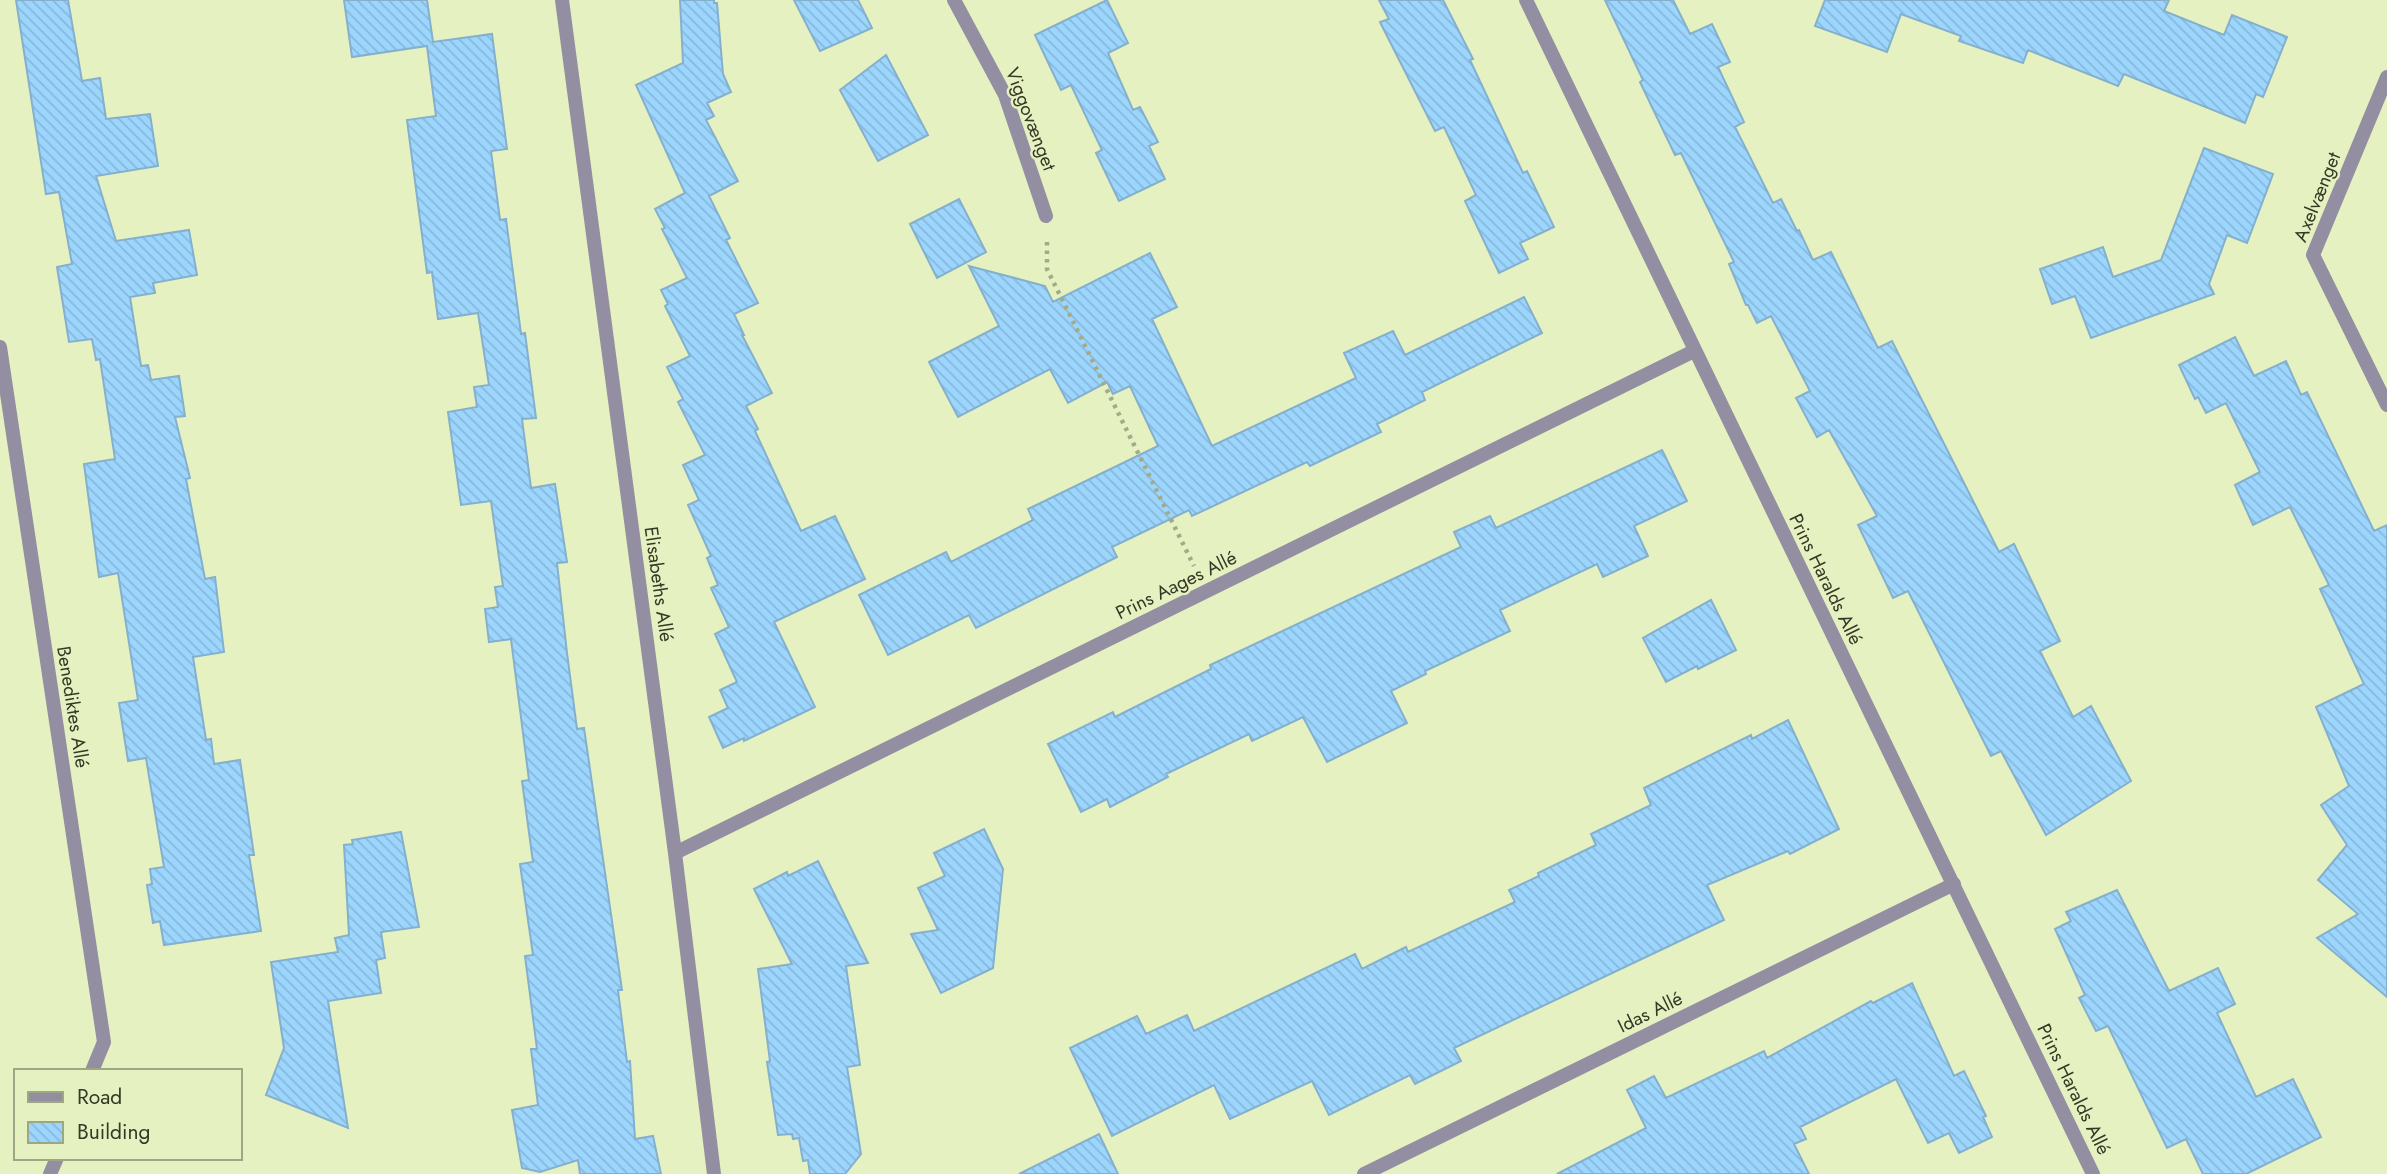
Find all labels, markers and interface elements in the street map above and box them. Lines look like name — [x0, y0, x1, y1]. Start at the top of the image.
street label: Viggovænget — [999, 64, 1063, 175]
street label: Axelvænget — [2287, 148, 2347, 246]
street label: Prins Haralds Allé — [1783, 509, 1870, 649]
street label: Elisabeths Allé — [638, 525, 680, 644]
street label: Prins Aages Allé — [1111, 544, 1241, 626]
street label: Benediktes Allé — [50, 644, 96, 770]
street label: Idas Allé — [1613, 985, 1687, 1039]
street label: Prins Haralds Allé — [2031, 1019, 2118, 1159]
legend — [14, 1069, 242, 1160]
text: Road — [77, 1082, 122, 1112]
text: Building — [77, 1117, 150, 1147]

